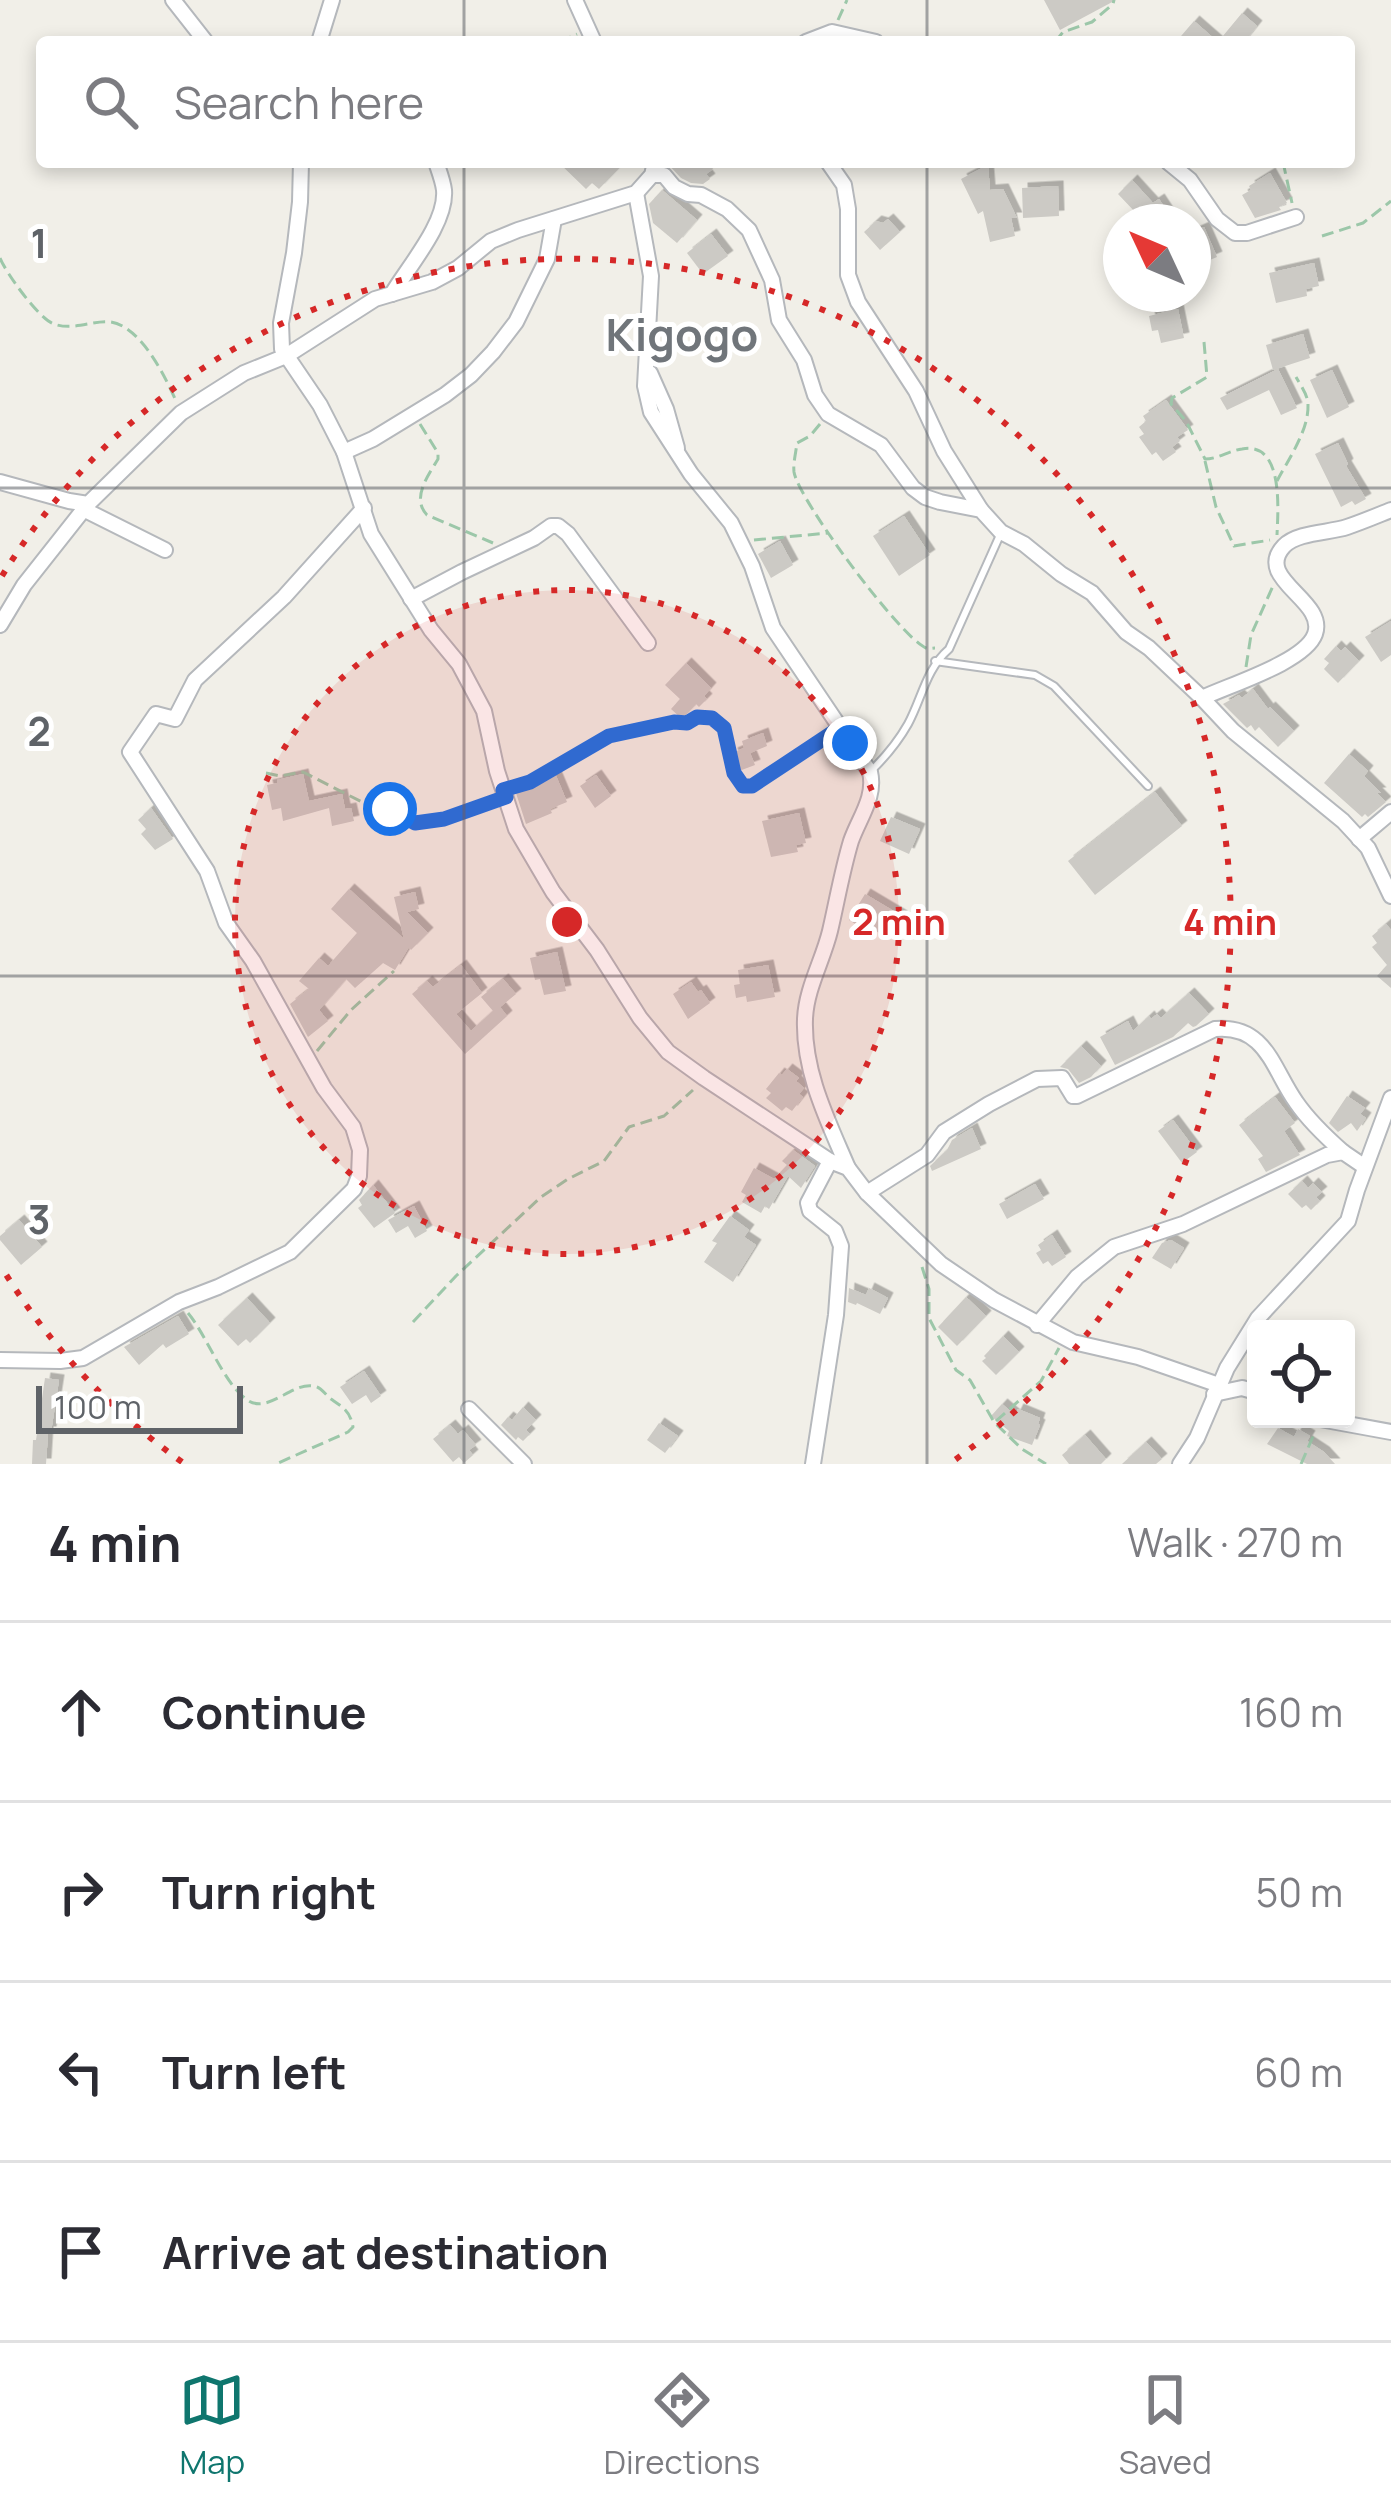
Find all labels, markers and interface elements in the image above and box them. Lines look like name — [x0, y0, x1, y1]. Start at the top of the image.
search box — [36, 36, 1355, 168]
icon: search — [78, 69, 144, 135]
text: Search here — [174, 71, 424, 133]
north arrow — [1103, 204, 1211, 312]
text: 1 — [30, 216, 48, 270]
district label: Kigogo — [606, 303, 758, 365]
text: 2 — [27, 704, 51, 758]
route end — [823, 716, 877, 770]
route start — [363, 782, 417, 836]
text: 2 min — [852, 897, 946, 946]
text: 4 min — [1183, 897, 1277, 946]
centre of rings — [546, 901, 588, 943]
text: 3 — [28, 1192, 50, 1246]
map controls — [1247, 1320, 1355, 1428]
button: locate — [1247, 1320, 1355, 1428]
scale bar — [36, 1380, 243, 1433]
text: 100 m — [54, 1384, 142, 1429]
text: 4 min — [48, 1508, 181, 1577]
text: Walk · 270 m — [1127, 1515, 1343, 1569]
icon: ahead — [48, 1679, 114, 1745]
text: Continue — [162, 1681, 367, 1743]
text: 160 m — [1239, 1685, 1343, 1739]
icon: right — [48, 1859, 114, 1925]
text: Turn right — [162, 1861, 376, 1923]
text: 50 m — [1256, 1865, 1343, 1919]
icon: left — [48, 2039, 114, 2105]
text: Turn left — [162, 2041, 347, 2103]
text: 60 m — [1254, 2045, 1343, 2099]
icon: arrive — [48, 2219, 114, 2285]
text: Arrive at destination — [162, 2221, 609, 2283]
tab: Map — [179, 2367, 245, 2484]
tab: Directions — [604, 2367, 760, 2484]
tab: Saved — [1119, 2367, 1212, 2484]

